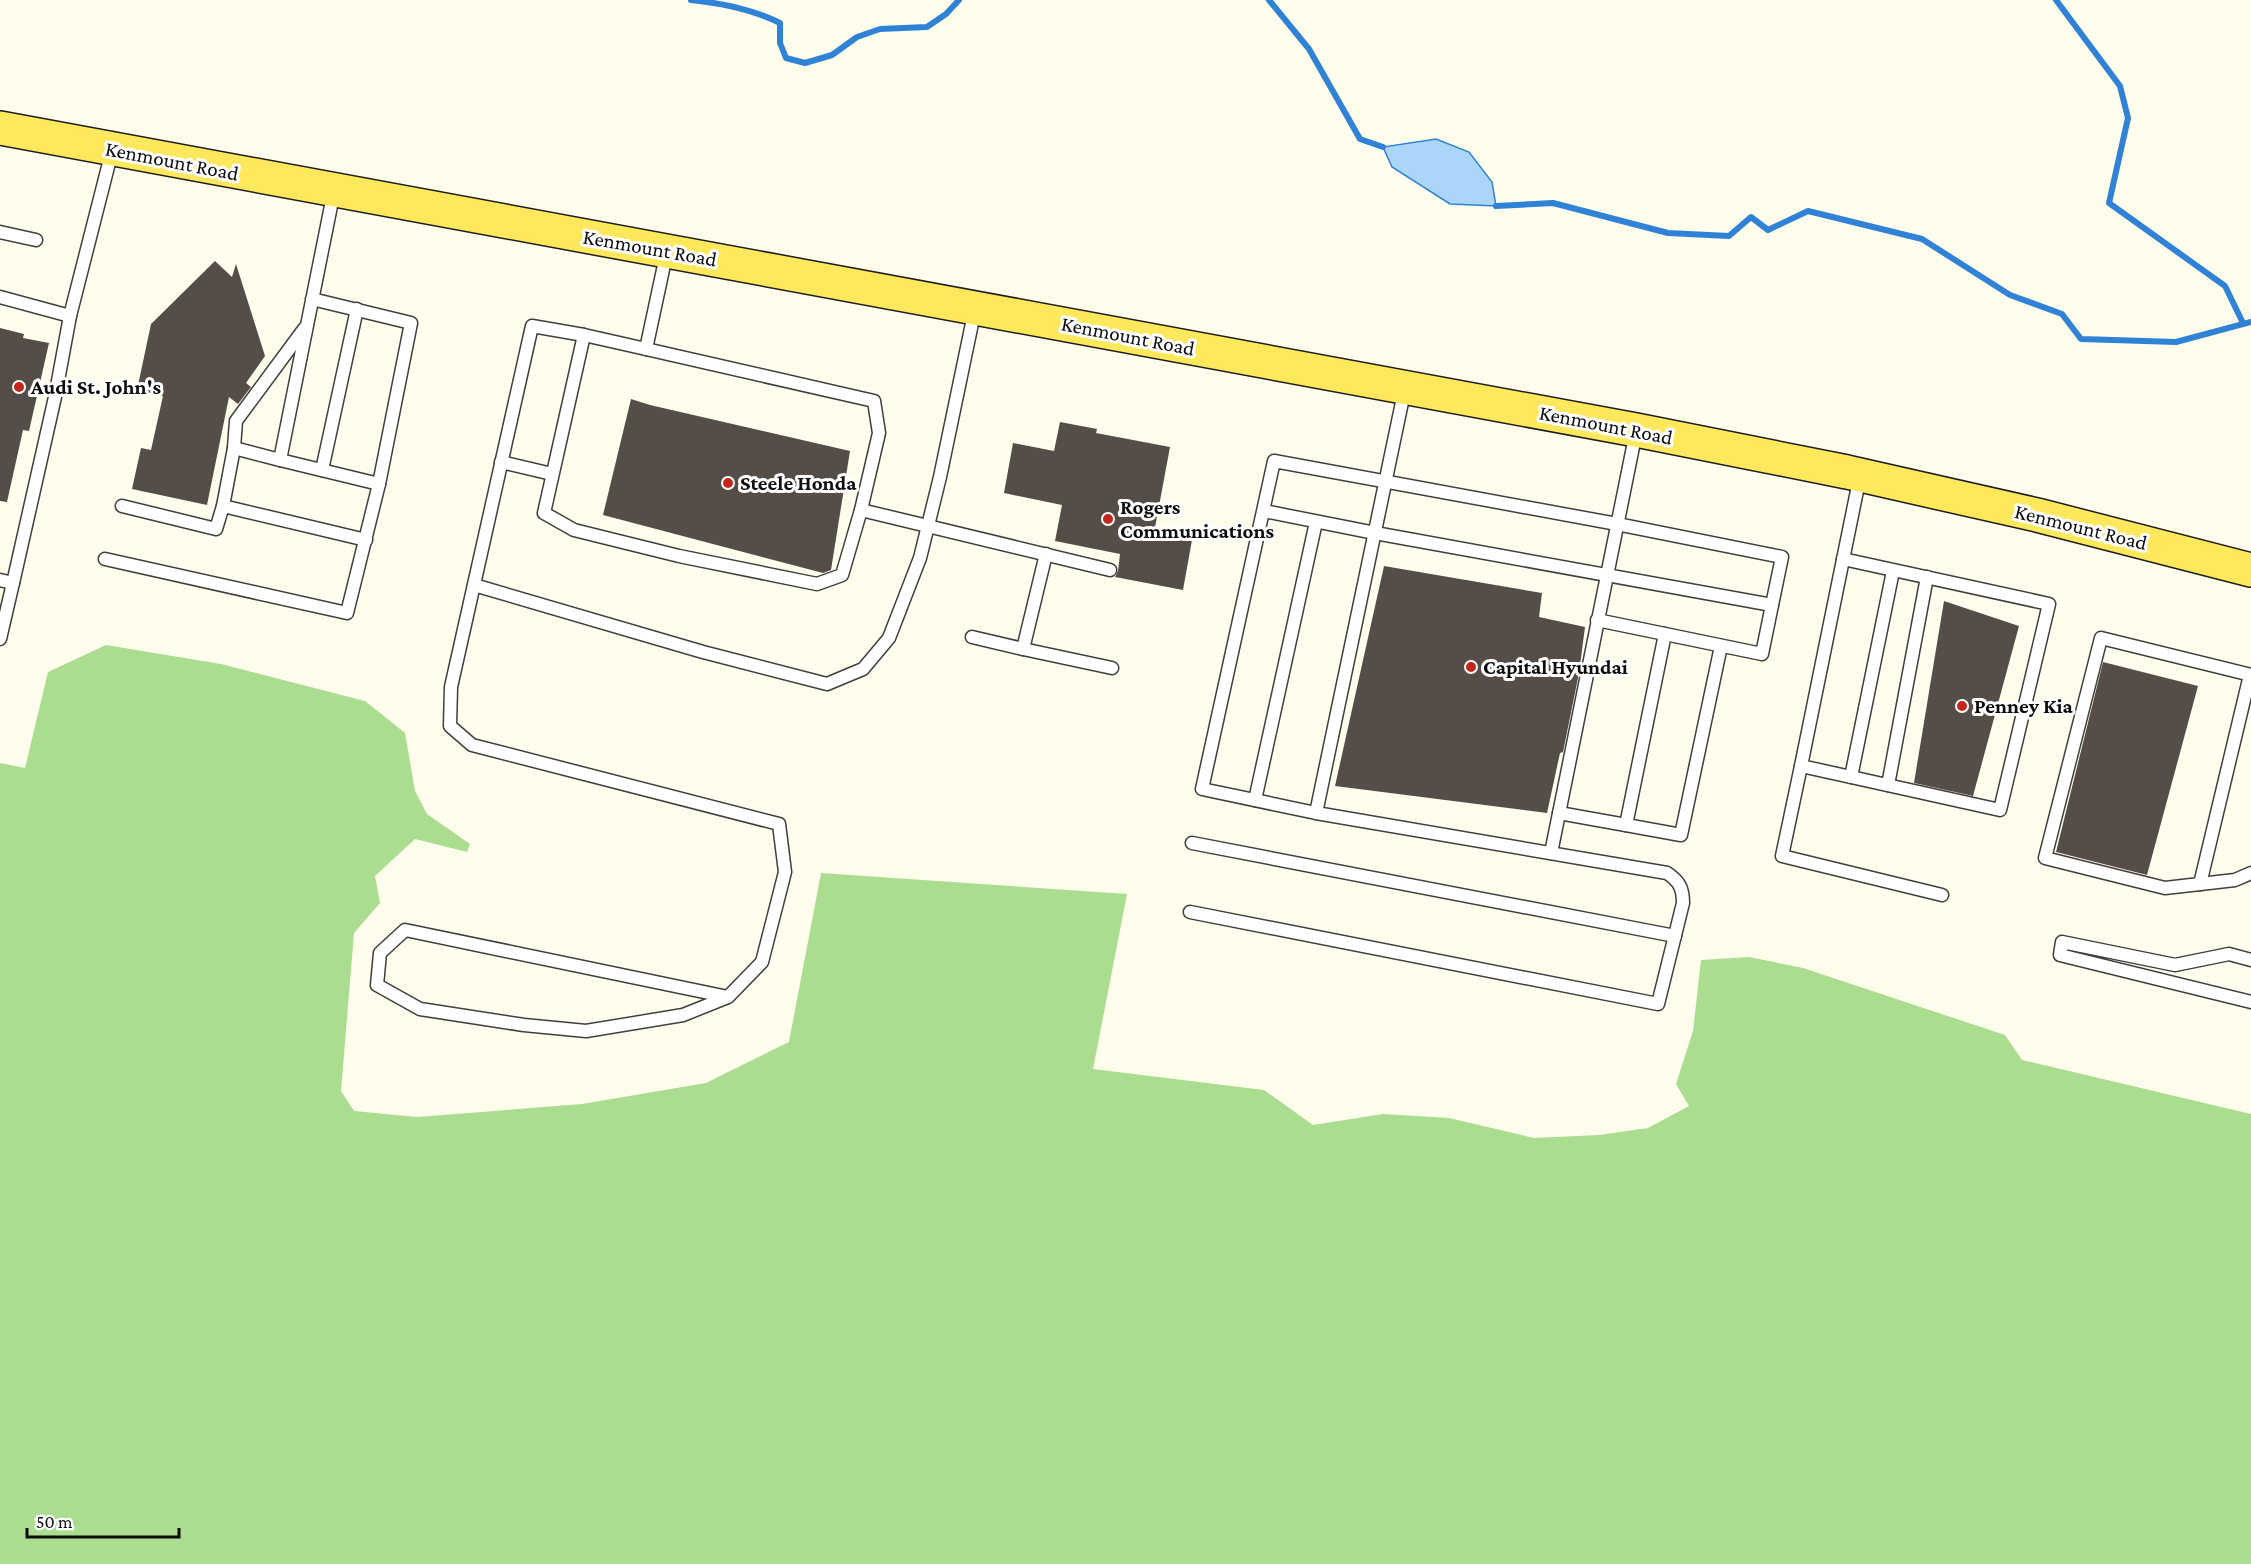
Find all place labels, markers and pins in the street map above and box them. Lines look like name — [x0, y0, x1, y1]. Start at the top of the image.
place label: Audi St. John's — [30, 375, 161, 399]
marker: Audi St. John's — [12, 380, 26, 394]
place label: Steele Honda — [740, 471, 857, 495]
marker: Steele Honda — [721, 476, 735, 490]
place label: Rogers Communications — [1120, 495, 1275, 543]
marker: Rogers Communications — [1101, 512, 1115, 526]
place label: Capital Hyundai — [1483, 655, 1628, 679]
marker: Capital Hyundai — [1464, 660, 1478, 674]
place label: Penney Kia — [1974, 694, 2073, 718]
marker: Penney Kia — [1955, 699, 1969, 713]

